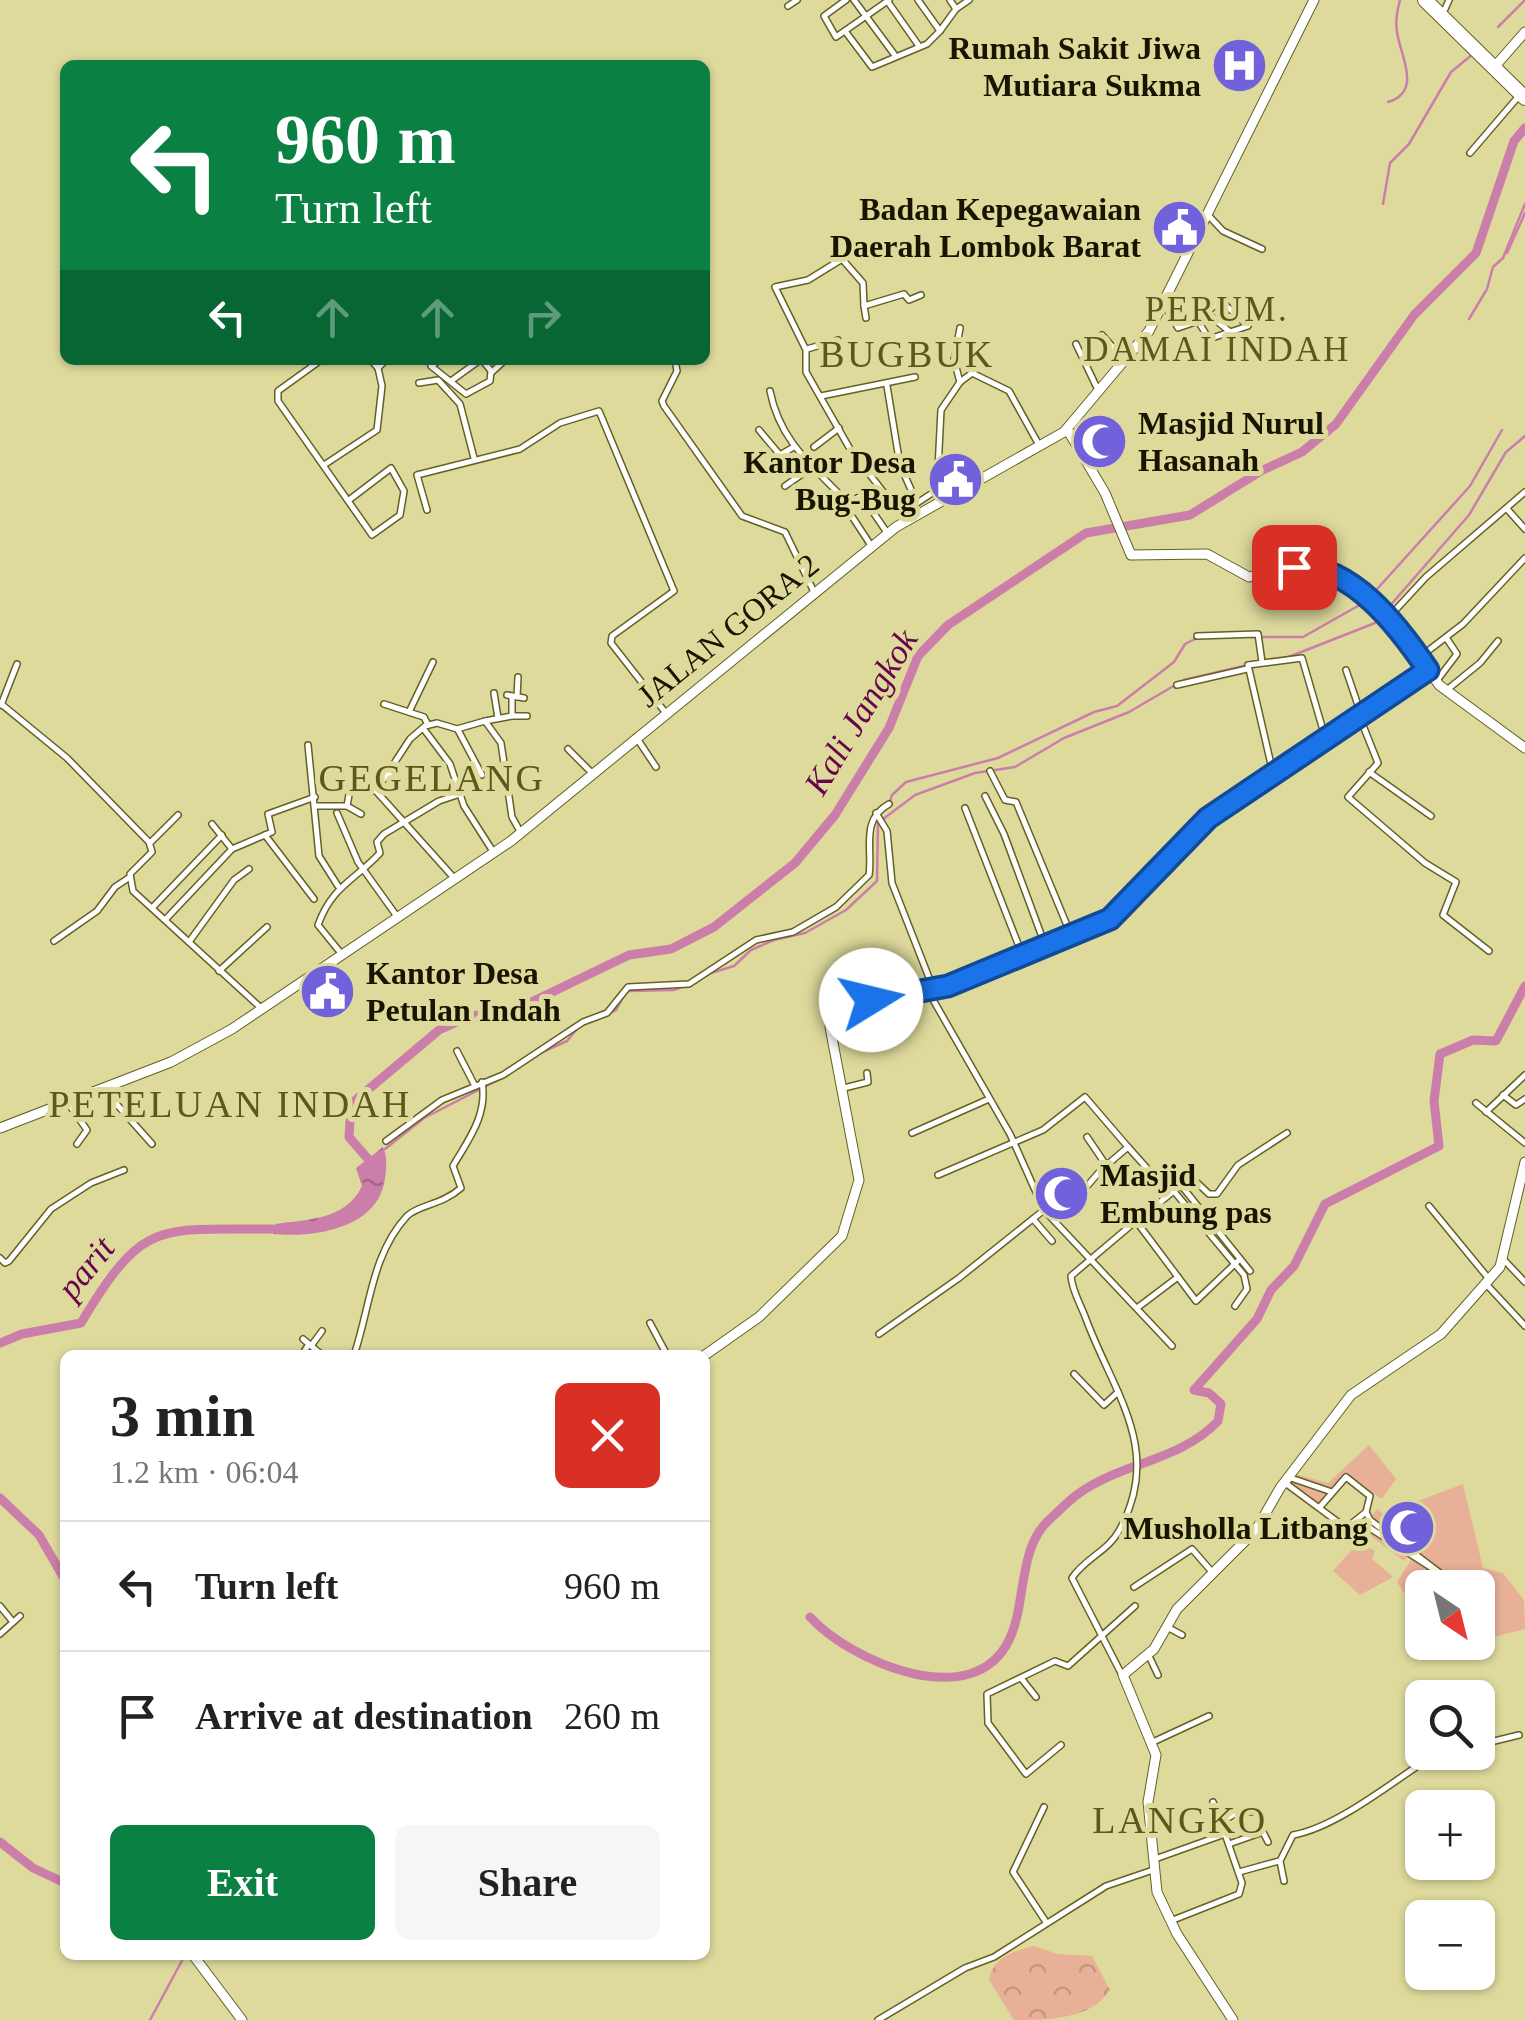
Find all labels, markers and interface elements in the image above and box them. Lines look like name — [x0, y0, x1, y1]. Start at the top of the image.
place label: Rumah Sakit Jiwa Mutiara Sukma — [949, 30, 1201, 103]
hospital icon: Rumah Sakit Jiwa Mutiara Sukma — [1210, 36, 1270, 96]
icon: left — [110, 100, 240, 230]
text: 960 m — [275, 101, 456, 178]
text: Turn left — [275, 183, 432, 233]
place label: Badan Kepegawaian Daerah Lombok Barat — [830, 191, 1141, 264]
public building icon: Badan Kepegawaian Daerah Lombok Barat — [1150, 197, 1210, 257]
icon: left — [200, 290, 255, 345]
icon: ahead — [305, 290, 360, 345]
icon: ahead — [410, 290, 465, 345]
icon: right — [515, 290, 570, 345]
district label: PERUM. DAMAI INDAH — [1083, 290, 1351, 369]
district label: BUGBUK — [819, 333, 995, 375]
place label: Masjid Nurul Hasanah — [1138, 405, 1324, 478]
mosque icon: Masjid Nurul Hasanah — [1069, 411, 1129, 471]
place label: Kantor Desa Bug-Bug — [743, 444, 916, 517]
public building icon: Kantor Desa Bug-Bug — [925, 450, 985, 510]
pin — [1252, 525, 1337, 610]
icon: arrive — [1267, 540, 1322, 595]
street label: JALAN GORA 2 — [630, 546, 826, 714]
water label: Kali Jangkok — [796, 621, 926, 802]
district label: GEGELANG — [319, 757, 545, 799]
position arrow — [819, 948, 923, 1052]
place label: Kantor Desa Petulan Indah — [366, 955, 561, 1028]
public building icon: Kantor Desa Petulan Indah — [297, 961, 357, 1021]
district label: PETELUAN INDAH — [48, 1083, 412, 1125]
place label: Masjid Embung pas — [1100, 1157, 1272, 1230]
mosque icon: Masjid Embung pas — [1031, 1163, 1091, 1223]
water label: parit — [48, 1228, 123, 1309]
text: 3 min — [110, 1383, 255, 1449]
button: close — [555, 1383, 660, 1488]
text: 1.2 km · 06:04 — [110, 1454, 298, 1490]
mosque icon: Musholla Litbang — [1377, 1498, 1437, 1558]
place label: Musholla Litbang — [1123, 1510, 1368, 1546]
icon: left — [110, 1559, 165, 1614]
text: Turn left — [195, 1565, 338, 1607]
text: 960 m — [564, 1565, 660, 1607]
north arrow — [1405, 1570, 1495, 1660]
map controls — [1405, 1570, 1495, 1990]
button: search — [1405, 1680, 1495, 1770]
icon: arrive — [110, 1689, 165, 1744]
text: Arrive at destination — [195, 1695, 533, 1737]
text: 260 m — [564, 1695, 660, 1737]
button: + — [1405, 1790, 1495, 1880]
district label: LANGKO — [1092, 1799, 1268, 1841]
button: Exit — [110, 1825, 375, 1940]
button: Share — [395, 1825, 660, 1940]
button: − — [1405, 1900, 1495, 1990]

